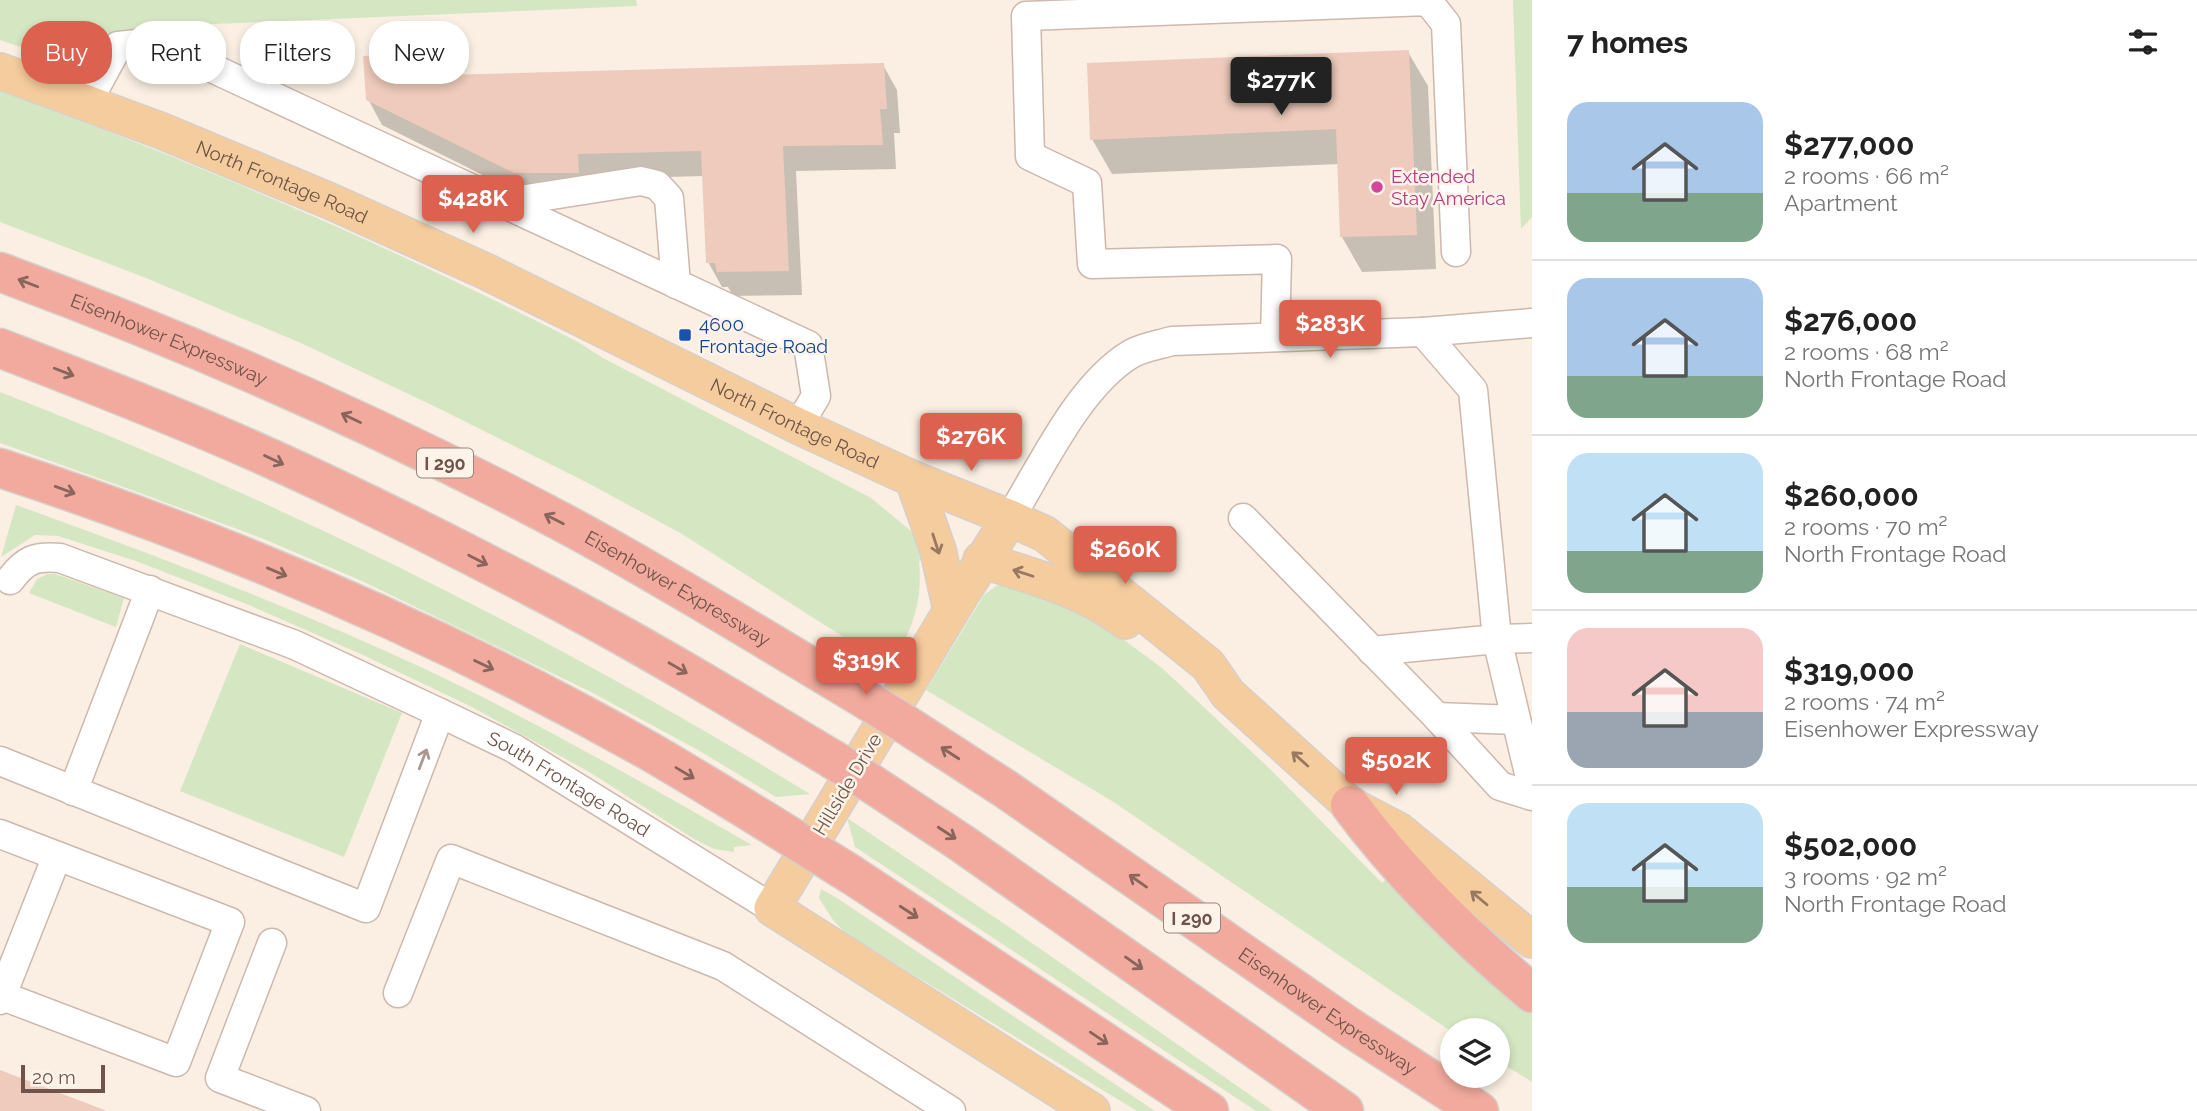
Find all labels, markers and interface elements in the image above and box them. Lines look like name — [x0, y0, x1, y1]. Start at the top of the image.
chip: Buy — [21, 21, 112, 84]
chip: Rent — [126, 21, 226, 84]
chip: Filters — [240, 21, 355, 84]
chip: New — [369, 21, 469, 84]
icon: filters — [2124, 23, 2162, 61]
text: 7 homes — [1567, 25, 1688, 60]
pin: $277K — [1232, 58, 1330, 117]
text: $277K — [1247, 66, 1315, 93]
text: $277,000 — [1784, 127, 1914, 162]
icon: home — [1623, 130, 1707, 214]
street label: North Frontage Road — [193, 136, 371, 228]
text: 2 rooms · 66 m² — [1784, 162, 1949, 189]
place label: Extended Stay America — [1391, 165, 1506, 209]
pin: $428K — [424, 176, 522, 235]
marker: Extended Stay America — [1369, 179, 1385, 195]
text: $428K — [438, 184, 508, 211]
text: Apartment — [1784, 189, 1898, 216]
one-way arrow — [18, 275, 39, 288]
street label: Eisenhower Expressway — [68, 289, 271, 390]
pin: $283K — [1281, 300, 1379, 360]
text: $276,000 — [1784, 303, 1917, 338]
icon: home — [1623, 306, 1707, 390]
text: $283K — [1295, 309, 1365, 336]
place label: 4600 Frontage Road — [699, 313, 828, 357]
marker: 4600 Frontage Road — [677, 327, 693, 343]
text: 2 rooms · 68 m² — [1784, 338, 1949, 365]
text: North Frontage Road — [1784, 365, 2007, 392]
one-way arrow — [52, 367, 74, 380]
street label: North Frontage Road — [707, 373, 882, 473]
one-way arrow — [341, 410, 362, 424]
pin: $276K — [922, 414, 1020, 473]
text: $276K — [936, 422, 1006, 449]
road number: I 290 — [417, 448, 473, 477]
one-way arrow — [262, 454, 284, 467]
text: $260,000 — [1784, 478, 1919, 513]
icon: home — [1623, 481, 1707, 565]
one-way arrow — [53, 485, 75, 498]
one-way arrow — [545, 511, 565, 525]
text: 2 rooms · 70 m² — [1784, 513, 1947, 540]
street label: Eisenhower Expressway — [581, 526, 775, 651]
pin: $260K — [1076, 526, 1174, 586]
one-way arrow — [930, 532, 943, 554]
text: $260K — [1089, 535, 1161, 562]
text: North Frontage Road — [1784, 540, 2007, 567]
one-way arrow — [467, 553, 488, 567]
one-way arrow — [266, 566, 287, 579]
one-way arrow — [1012, 566, 1034, 579]
pin: $319K — [817, 638, 915, 697]
text: $319K — [832, 646, 900, 673]
text: $319,000 — [1784, 653, 1914, 688]
icon: home — [1623, 656, 1707, 740]
one-way arrow — [473, 659, 494, 673]
one-way arrow — [668, 661, 688, 675]
text: 2 rooms · 74 m² — [1784, 688, 1945, 715]
text: Eisenhower Expressway — [1784, 715, 2039, 742]
street label: South Frontage Road — [484, 727, 654, 841]
street label: Hillside Drive — [808, 729, 886, 839]
pin: $502K — [1347, 738, 1445, 797]
one-way arrow — [941, 746, 961, 760]
text: $502K — [1361, 746, 1431, 773]
one-way arrow — [417, 748, 430, 770]
one-way arrow — [1291, 751, 1309, 767]
one-way arrow — [674, 766, 694, 780]
one-way arrow — [937, 826, 956, 840]
text: $502,000 — [1784, 828, 1917, 863]
icon: home — [1623, 831, 1707, 915]
text: 3 rooms · 92 m² — [1784, 863, 1947, 890]
one-way arrow — [1129, 874, 1148, 888]
one-way arrow — [1470, 890, 1488, 906]
text: North Frontage Road — [1784, 890, 2007, 917]
road number: I 290 — [1164, 903, 1220, 932]
one-way arrow — [899, 905, 918, 919]
street label: Eisenhower Expressway — [1234, 943, 1421, 1079]
one-way arrow — [1124, 956, 1143, 970]
map controls — [1440, 1018, 1510, 1088]
button: layers — [1440, 1018, 1510, 1088]
one-way arrow — [1089, 1030, 1108, 1045]
scale bar — [21, 1062, 105, 1094]
text: 20 m — [32, 1066, 76, 1088]

